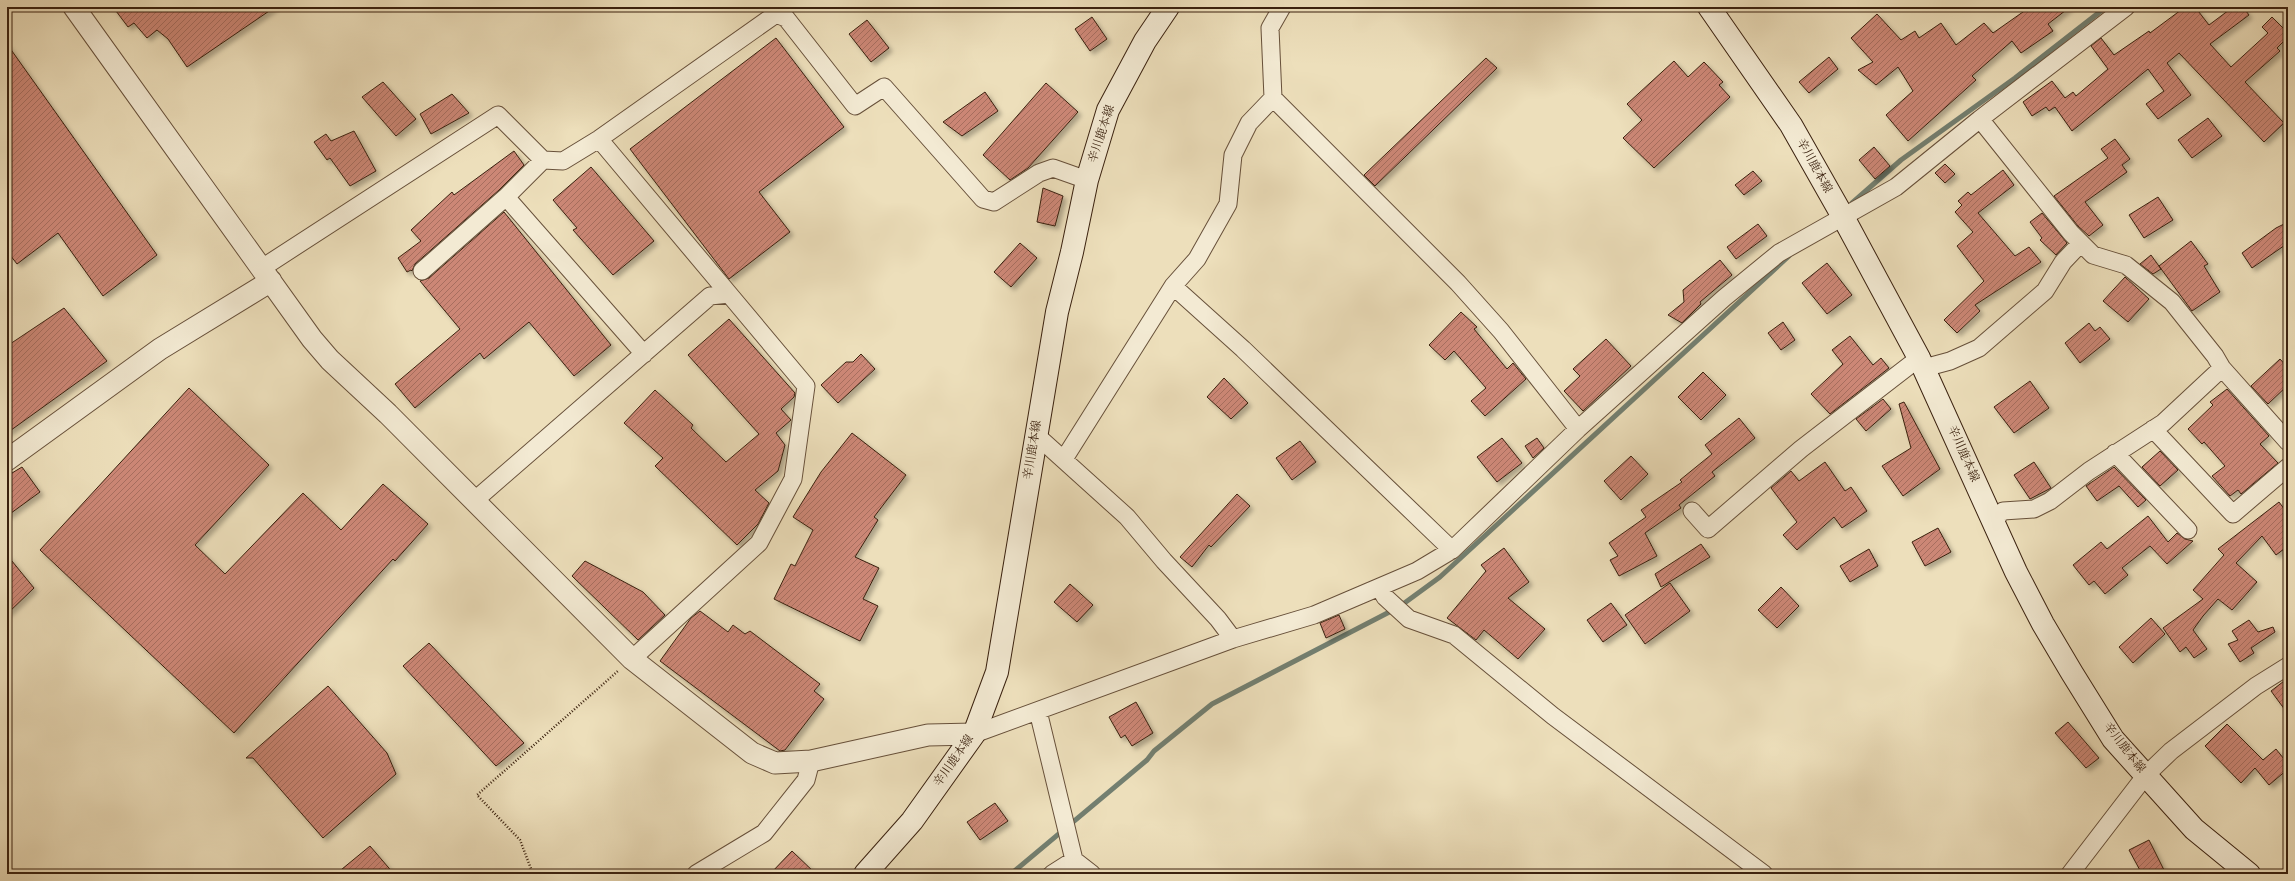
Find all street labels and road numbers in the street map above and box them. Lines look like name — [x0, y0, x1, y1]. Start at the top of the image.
street label: 辛川鹿本線 — [1085, 103, 1119, 165]
street label: 辛川鹿本線 — [1792, 136, 1836, 196]
street label: 辛川鹿本線 — [1020, 419, 1046, 481]
street label: 辛川鹿本線 — [1943, 423, 1983, 485]
street label: 辛川鹿本線 — [2099, 719, 2149, 777]
street label: 辛川鹿本線 — [930, 732, 978, 790]

